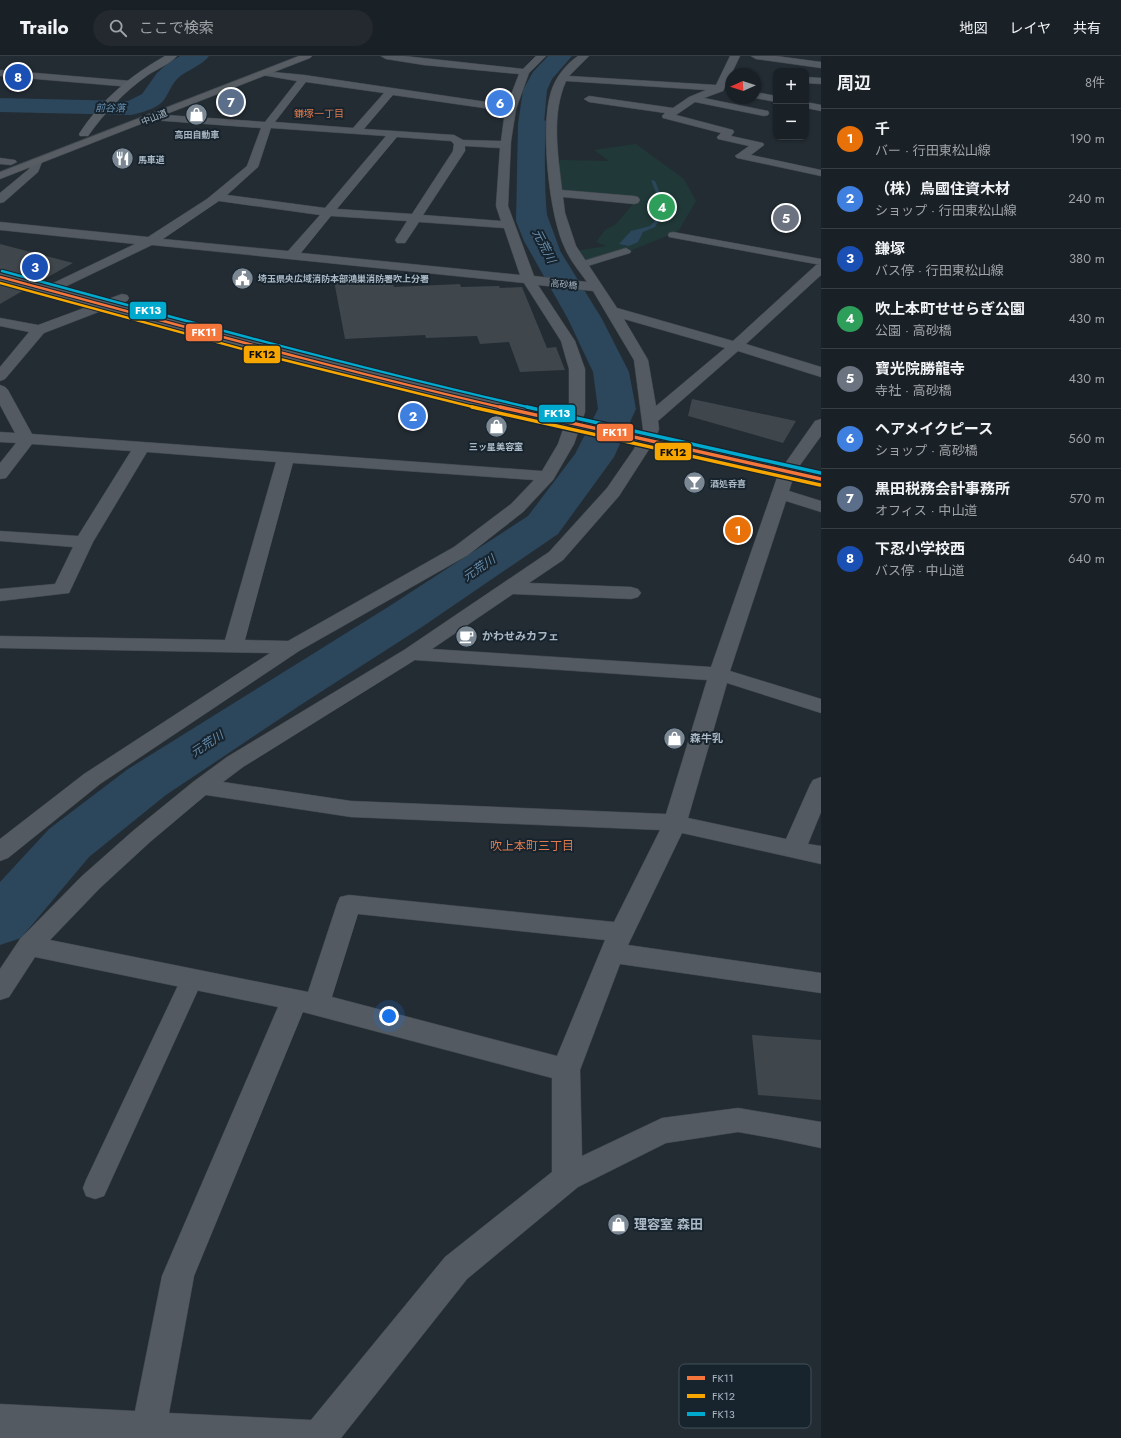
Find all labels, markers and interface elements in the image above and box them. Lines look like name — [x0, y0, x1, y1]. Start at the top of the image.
search box — [93, 10, 373, 46]
text: Trailo — [20, 14, 69, 41]
icon: search — [107, 17, 129, 39]
text: ここで検索 — [139, 17, 214, 39]
text: 地図 — [959, 18, 987, 38]
text: レイヤ — [1009, 18, 1051, 38]
text: 共有 — [1073, 18, 1101, 38]
pin: 8 — [5, 62, 31, 92]
north arrow — [725, 68, 761, 104]
map controls — [773, 68, 809, 140]
button: + — [773, 68, 809, 104]
text: 周辺 — [837, 71, 871, 95]
text: 8件 — [1085, 73, 1105, 92]
pin: 7 — [218, 87, 244, 117]
pin: 6 — [487, 88, 513, 118]
water label: 前谷落 — [95, 100, 127, 116]
shop icon: 高田自動車 — [184, 102, 210, 128]
button: − — [773, 104, 809, 140]
street label: 中山道 — [139, 106, 169, 128]
district label: 鎌塚一丁目 — [294, 106, 344, 121]
text: 千 — [875, 118, 890, 140]
place label: 高田自動車 — [174, 128, 220, 141]
text: 1 — [847, 129, 853, 148]
text: 190 m — [1070, 129, 1105, 148]
text: バー · 行田東松山線 — [875, 141, 991, 160]
restaurant icon: 馬車道 — [110, 146, 136, 172]
place label: 馬車道 — [138, 153, 165, 166]
text: （株）鳥國住資木材 — [875, 178, 1010, 200]
text: 2 — [846, 189, 854, 208]
text: 240 m — [1068, 189, 1105, 208]
pin: 4 — [649, 192, 675, 222]
text: ショップ · 行田東松山線 — [875, 201, 1017, 220]
pin: 5 — [773, 203, 799, 233]
water label: 元荒川 — [528, 226, 561, 268]
text: 鎌塚 — [875, 238, 905, 260]
text: 3 — [846, 249, 854, 268]
text: 380 m — [1069, 249, 1105, 268]
pin: 3 — [22, 252, 48, 282]
text: バス停 · 行田東松山線 — [875, 261, 1004, 280]
public building icon: 埼玉県央広域消防本部鴻巣消防署吹上分署 — [230, 265, 256, 291]
place label: 埼玉県央広域消防本部鴻巣消防署吹上分署 — [257, 272, 429, 285]
street label: 高砂橋 — [550, 276, 578, 292]
text: 吹上本町せせらぎ公園 — [875, 298, 1025, 320]
line badge: FK13 — [129, 301, 167, 320]
text: FK13 — [135, 302, 161, 318]
text: 4 — [845, 309, 855, 328]
text: 430 m — [1068, 309, 1105, 328]
text: 公園 · 高砂橋 — [875, 321, 952, 340]
line badge: FK11 — [185, 323, 223, 342]
text: FK11 — [192, 324, 216, 340]
line badge: FK12 — [243, 345, 281, 364]
text: FK12 — [249, 346, 275, 362]
text: 寶光院勝龍寺 — [875, 358, 965, 380]
text: 5 — [846, 369, 854, 388]
text: 430 m — [1068, 369, 1105, 388]
text: 寺社 · 高砂橋 — [875, 381, 952, 400]
pin: 2 — [400, 401, 426, 431]
line badge: FK13 — [538, 404, 576, 423]
text: FK13 — [544, 405, 570, 421]
shop icon: 三ッ星美容室 — [483, 414, 509, 440]
text: ヘアメイクピース — [875, 418, 993, 440]
line badge: FK11 — [596, 423, 634, 442]
text: FK11 — [603, 424, 627, 440]
text: 6 — [846, 429, 854, 448]
text: 560 m — [1068, 429, 1105, 448]
place label: 三ッ星美容室 — [469, 440, 523, 453]
text: ショップ · 高砂橋 — [875, 441, 978, 460]
line badge: FK12 — [654, 442, 692, 461]
text: FK12 — [660, 444, 686, 460]
bar icon: 酒処呑喜 — [682, 470, 708, 496]
place label: 酒処呑喜 — [710, 477, 746, 490]
text: 黒田税務会計事務所 — [875, 478, 1010, 500]
text: 7 — [846, 489, 854, 508]
text: 570 m — [1069, 489, 1105, 508]
text: オフィス · 中山道 — [875, 501, 977, 520]
pin: 1 — [725, 515, 751, 545]
text: 下忍小学校西 — [875, 538, 965, 560]
water label: 元荒川 — [459, 549, 501, 586]
text: 8 — [846, 549, 854, 568]
text: 640 m — [1068, 549, 1105, 568]
text: バス停 · 中山道 — [875, 561, 965, 580]
cafe icon: かわせみカフェ — [454, 623, 480, 649]
place label: かわせみカフェ — [482, 628, 559, 644]
shop icon: 森牛乳 — [661, 725, 687, 751]
water label: 元荒川 — [187, 726, 229, 761]
place label: 森牛乳 — [690, 730, 723, 746]
district label: 吹上本町三丁目 — [490, 837, 574, 855]
your location — [379, 1006, 399, 1026]
shop icon: 理容室 森田 — [606, 1211, 632, 1237]
place label: 理容室 森田 — [634, 1215, 703, 1234]
legend — [679, 1364, 811, 1428]
text: FK11 — [712, 1370, 734, 1386]
text: FK12 — [712, 1388, 735, 1404]
text: FK13 — [712, 1406, 735, 1422]

